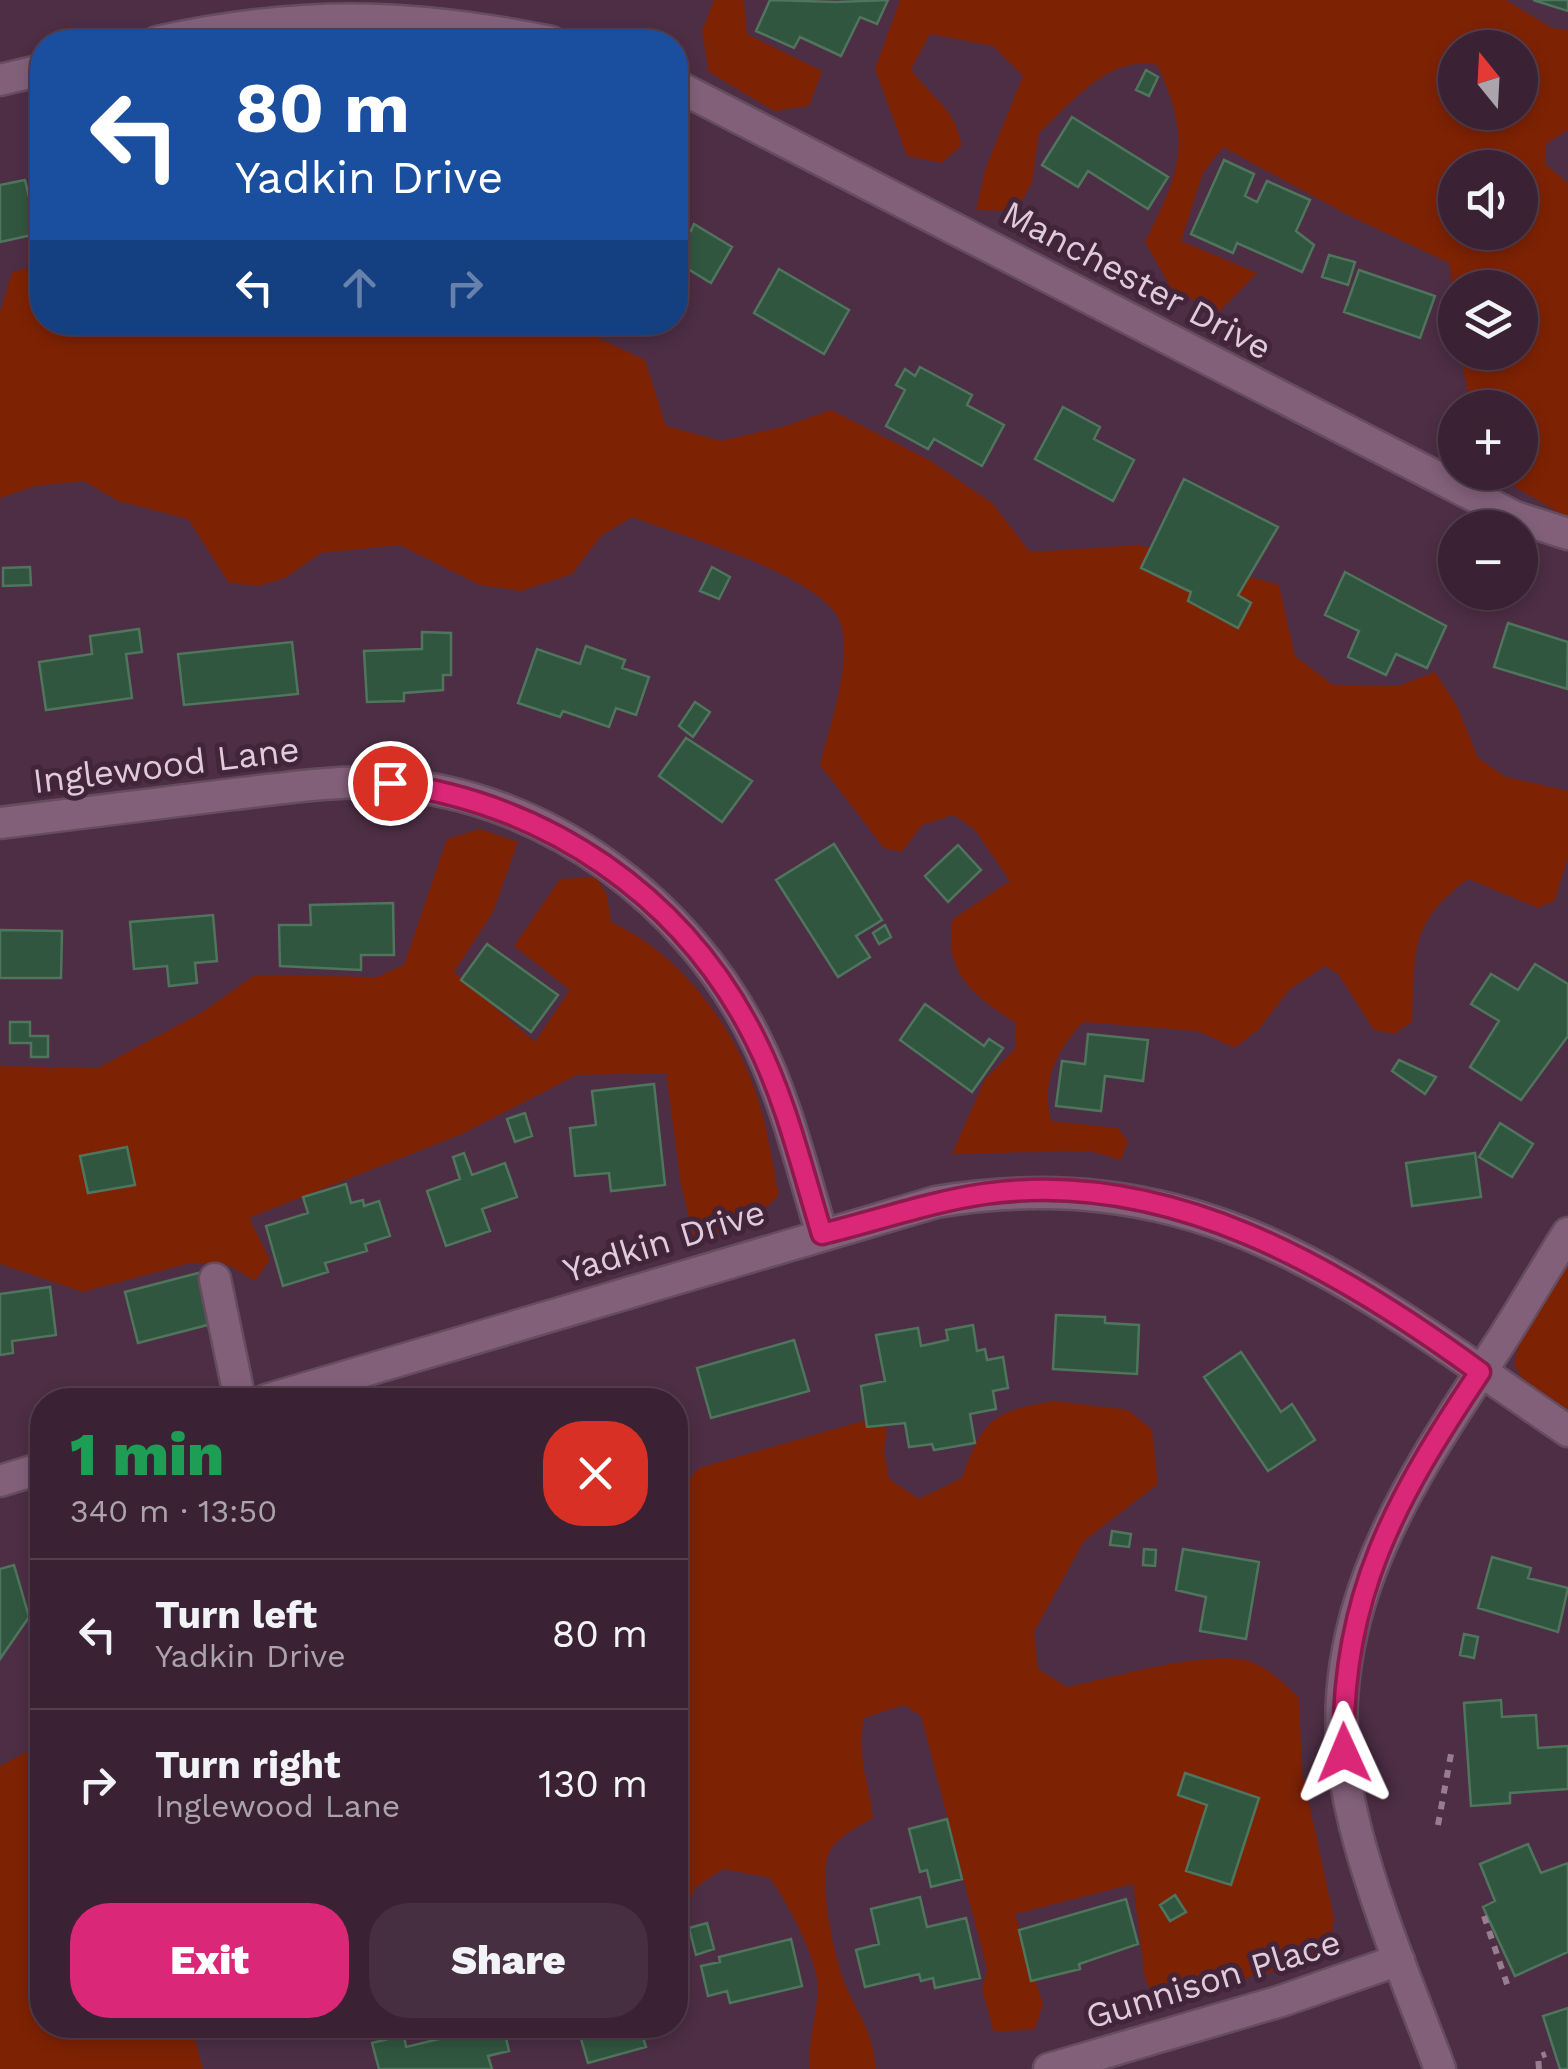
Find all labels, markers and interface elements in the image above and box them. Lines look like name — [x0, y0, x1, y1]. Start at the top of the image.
north arrow — [1438, 30, 1538, 130]
map controls — [1438, 30, 1538, 610]
text: 80 m — [235, 67, 410, 149]
icon: left — [70, 70, 200, 200]
button: sound — [1438, 150, 1538, 250]
text: Yadkin Drive — [235, 151, 503, 204]
street label: Manchester Drive — [995, 191, 1279, 369]
icon: left — [227, 260, 282, 315]
icon: ahead — [332, 260, 387, 315]
icon: right — [437, 260, 492, 315]
button: layers — [1438, 270, 1538, 370]
button: + — [1438, 390, 1538, 490]
button: − — [1438, 510, 1538, 610]
street label: Inglewood Lane — [30, 728, 302, 802]
pin — [348, 741, 433, 826]
icon: arrive — [363, 756, 418, 811]
street label: Yadkin Drive — [558, 1190, 770, 1292]
text: 1 min — [70, 1419, 224, 1490]
button: close — [543, 1421, 648, 1526]
text: 340 m · 13:50 — [70, 1492, 277, 1530]
text: Turn left — [155, 1593, 317, 1637]
icon: left — [70, 1607, 125, 1662]
text: 80 m — [552, 1612, 648, 1656]
text: Yadkin Drive — [155, 1637, 346, 1675]
position arrow — [1292, 1701, 1396, 1805]
text: Turn right — [155, 1743, 341, 1787]
icon: right — [70, 1757, 125, 1812]
text: 130 m — [538, 1762, 648, 1806]
text: Inglewood Lane — [155, 1787, 400, 1825]
button: Exit — [70, 1903, 349, 2018]
button: Share — [369, 1903, 648, 2018]
street label: Gunnison Place — [1080, 1920, 1346, 2038]

